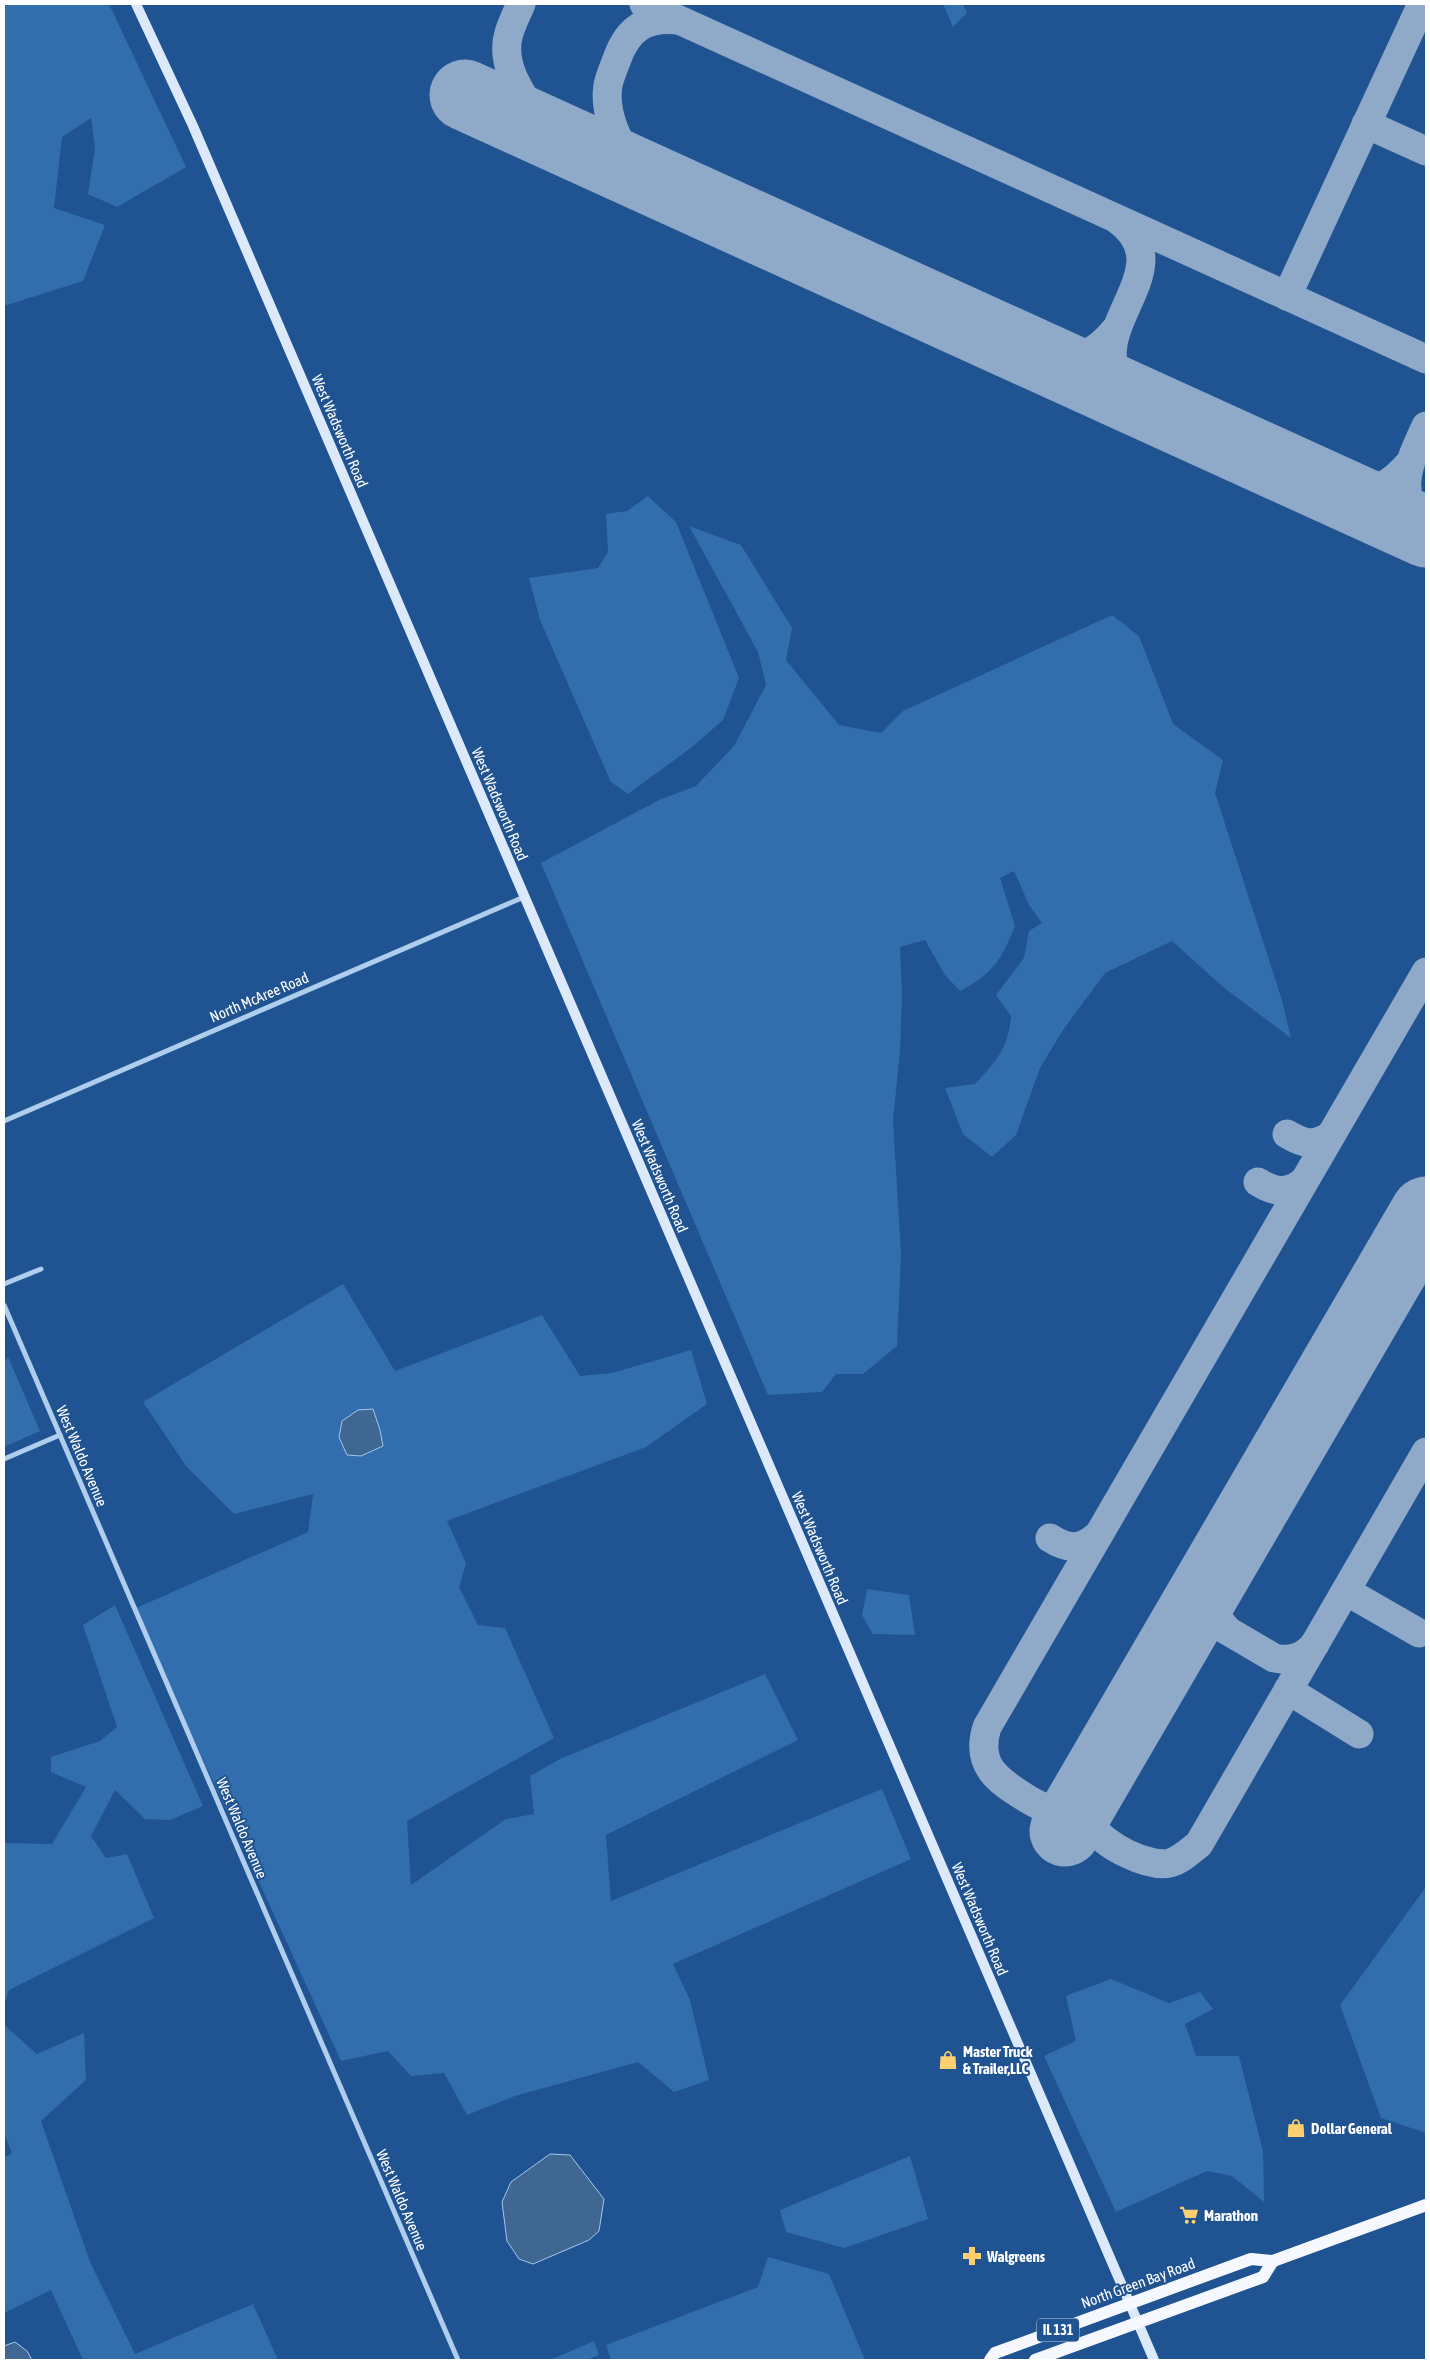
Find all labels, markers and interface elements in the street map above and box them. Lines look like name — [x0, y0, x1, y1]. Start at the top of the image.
street label: West Wadsworth Road — [309, 372, 371, 490]
street label: West Wadsworth Road — [469, 745, 531, 863]
street label: North McAree Road — [207, 969, 311, 1025]
street label: West Wadsworth Road — [629, 1117, 691, 1235]
street label: West Waldo Avenue — [53, 1403, 111, 1509]
street label: West Wadsworth Road — [789, 1489, 851, 1607]
street label: West Waldo Avenue — [213, 1775, 271, 1881]
street label: West Wadsworth Road — [949, 1860, 1011, 1978]
place label: Master Truck & Trailer,LLC — [963, 2043, 1033, 2077]
shop icon: Master Truck & Trailer,LLC — [937, 2049, 959, 2071]
shop icon: Dollar General — [1285, 2117, 1307, 2139]
place label: Dollar General — [1311, 2120, 1393, 2137]
street label: West Waldo Avenue — [373, 2147, 431, 2253]
supermarket icon: Marathon — [1178, 2204, 1200, 2226]
place label: Marathon — [1204, 2207, 1258, 2224]
pharmacy icon: Walgreens — [961, 2245, 983, 2267]
place label: Walgreens — [986, 2248, 1046, 2265]
street label: North Green Bay Road — [1079, 2254, 1197, 2312]
road number: IL 131 — [1037, 2318, 1079, 2342]

